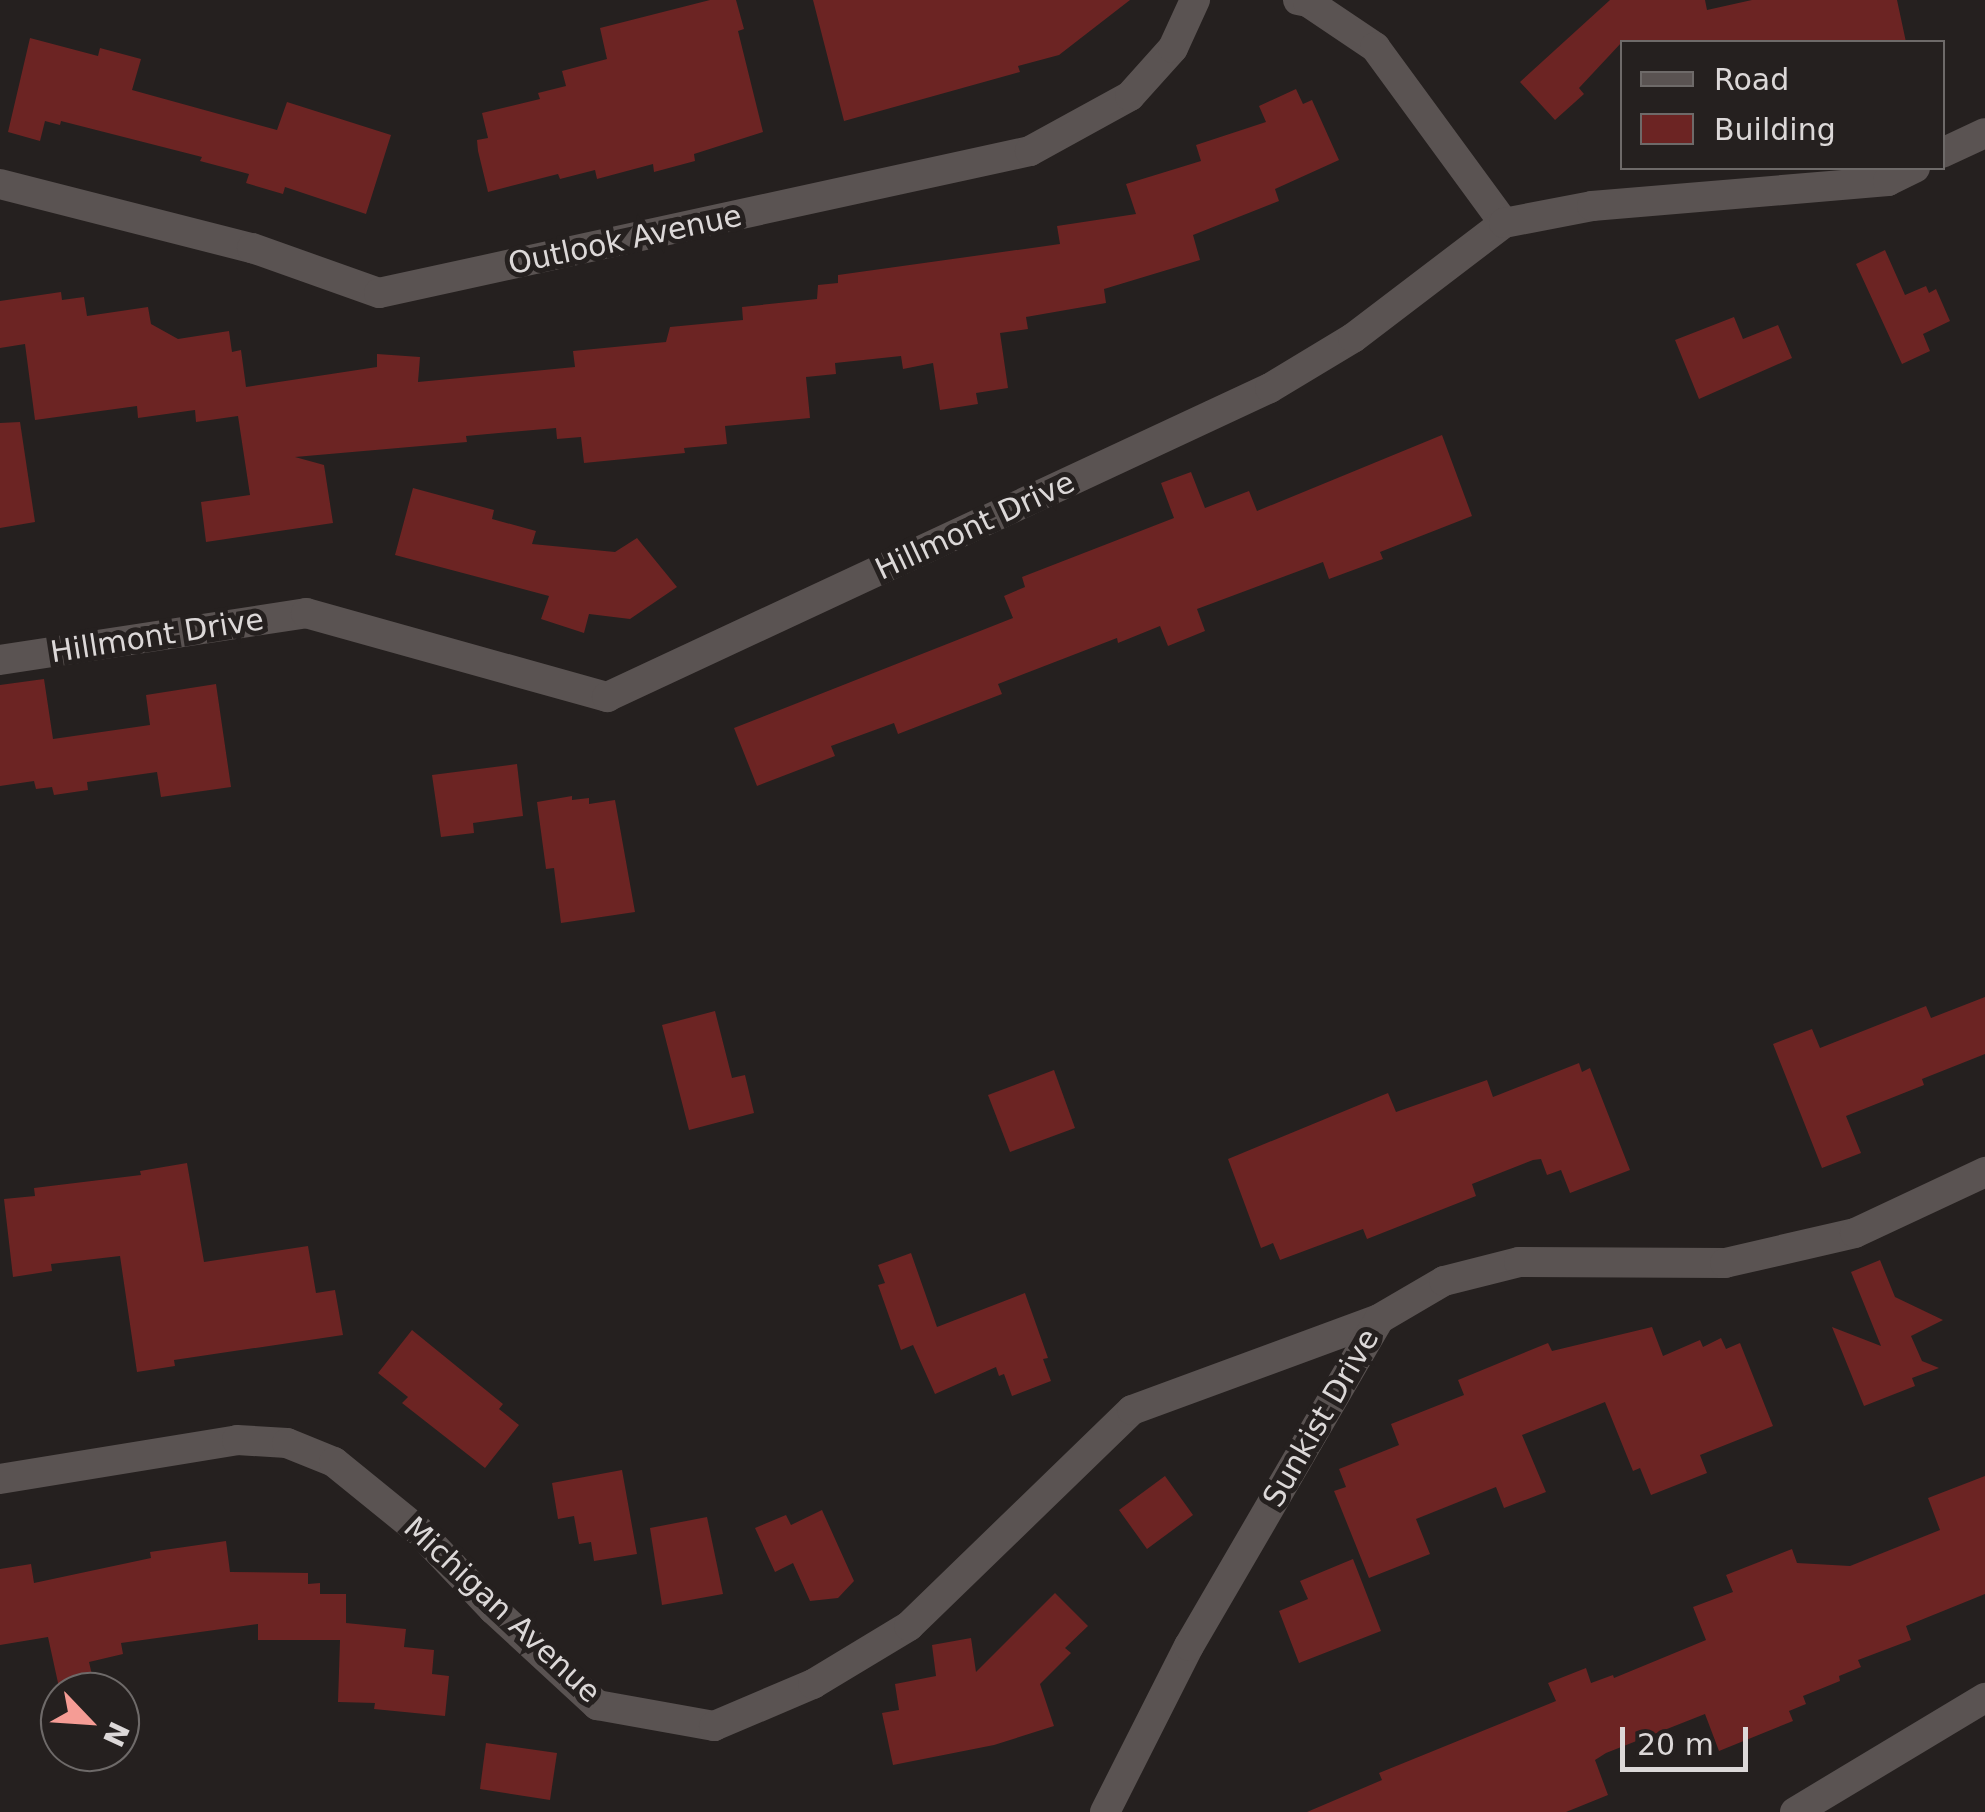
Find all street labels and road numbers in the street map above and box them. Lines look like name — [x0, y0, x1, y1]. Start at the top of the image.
street label: Outlook Avenue — [505, 198, 745, 282]
street label: Hillmont Drive — [870, 464, 1080, 588]
street label: Hillmont Drive — [48, 601, 266, 671]
street label: Sunkist Drive — [1255, 1323, 1387, 1513]
street label: Michigan Avenue — [396, 1510, 608, 1710]

